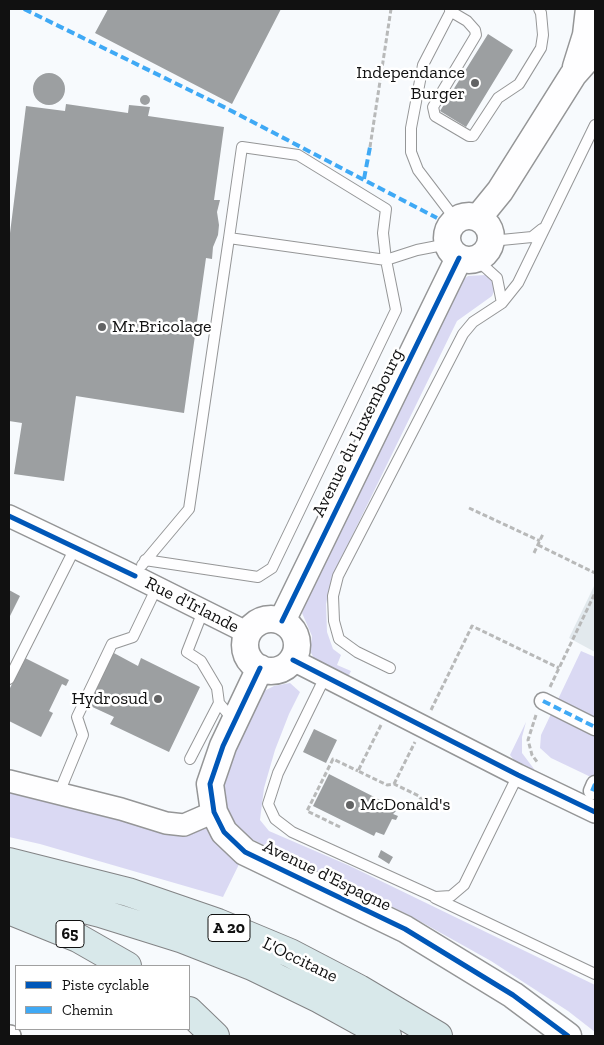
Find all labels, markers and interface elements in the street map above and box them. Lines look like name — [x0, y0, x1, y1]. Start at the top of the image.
place label: Independance Burger — [356, 62, 465, 104]
marker: Independance Burger — [469, 77, 481, 89]
place label: Mr.Bricolage — [112, 316, 211, 338]
marker: Mr.Bricolage — [96, 321, 108, 333]
street label: Avenue du Luxembourg — [308, 345, 408, 521]
street label: Rue d'Irlande — [142, 572, 242, 638]
place label: Hydrosud — [72, 688, 148, 710]
marker: Hydrosud — [152, 693, 164, 705]
place label: McDonald's — [360, 794, 450, 816]
marker: McDonald's — [344, 799, 356, 811]
street label: Avenue d'Espagne — [259, 836, 395, 916]
road number: A 20 — [208, 914, 250, 941]
road number: 65 — [56, 921, 84, 948]
street label: L'Occitane — [259, 933, 341, 987]
legend — [15, 965, 190, 1030]
text: Piste cyclable — [62, 976, 149, 994]
text: Chemin — [62, 1001, 113, 1019]

